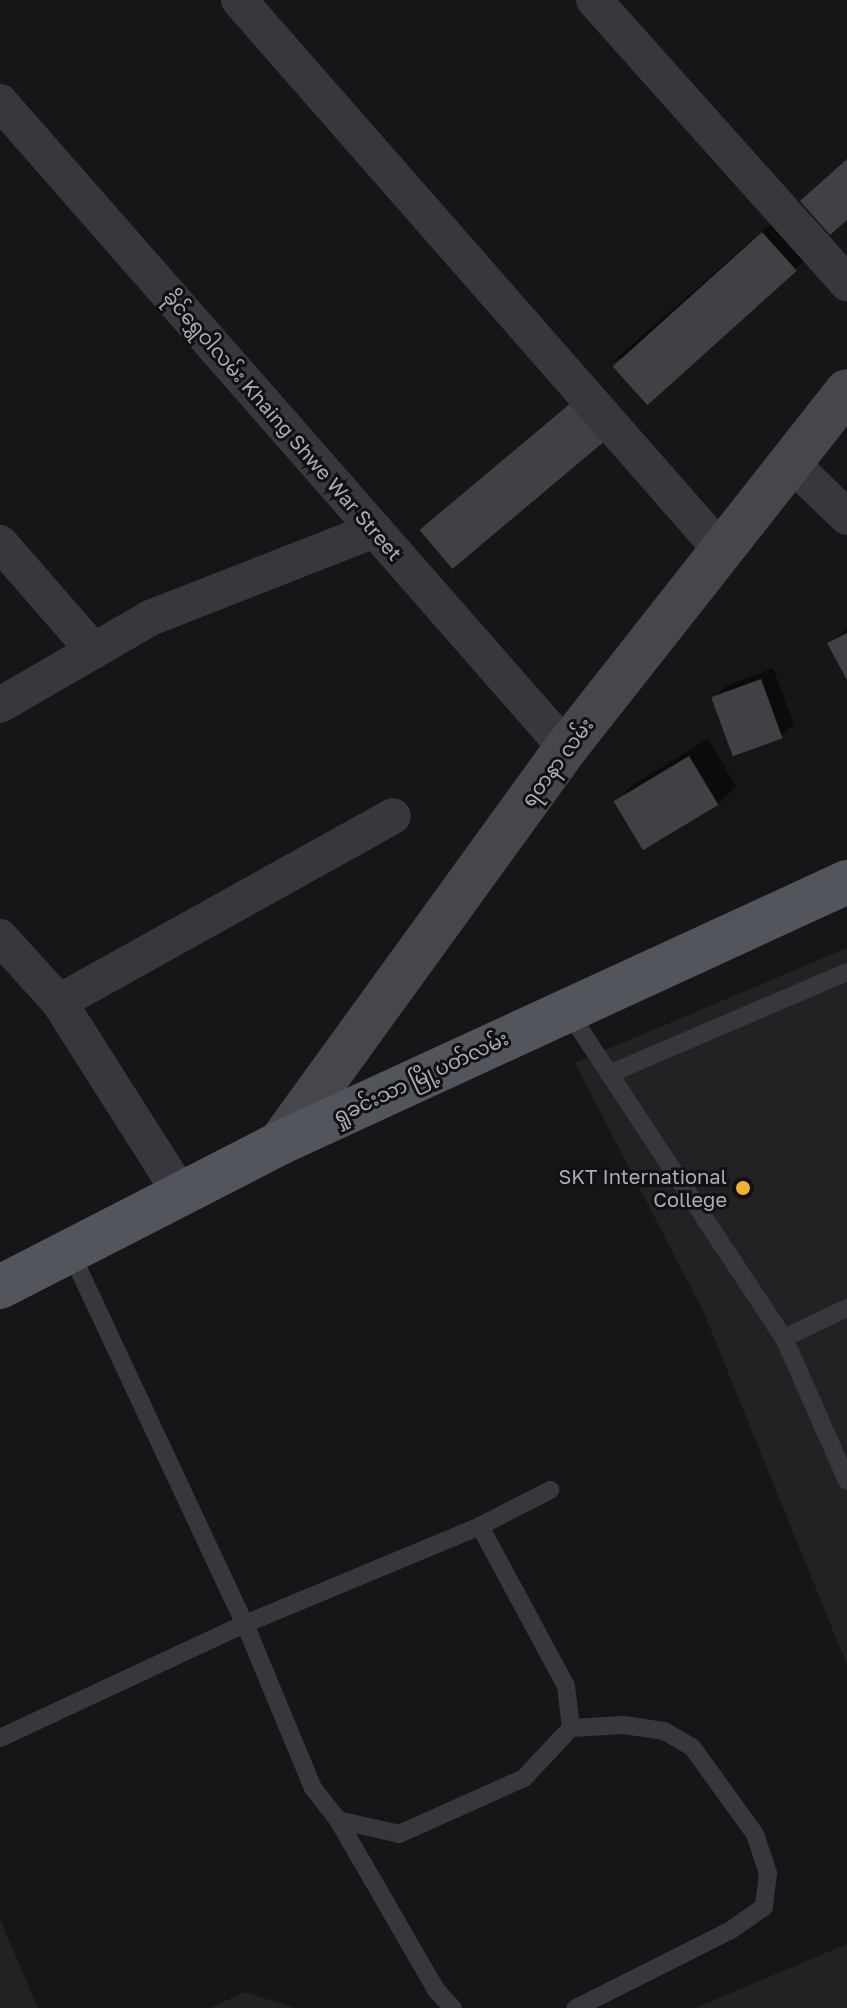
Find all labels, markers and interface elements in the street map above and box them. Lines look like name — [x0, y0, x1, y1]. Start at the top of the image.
street label: ခိုင်ရွှေဝါလမ်း Khaing Shwe War Street — [159, 285, 407, 565]
street label: ရတနာ လမ်း — [516, 713, 598, 811]
street label: ရှုခင်းသာ မြို့ပတ်လမ်း — [328, 1026, 512, 1128]
place label: SKT International College — [558, 1164, 727, 1211]
marker: SKT International College — [734, 1179, 752, 1197]

